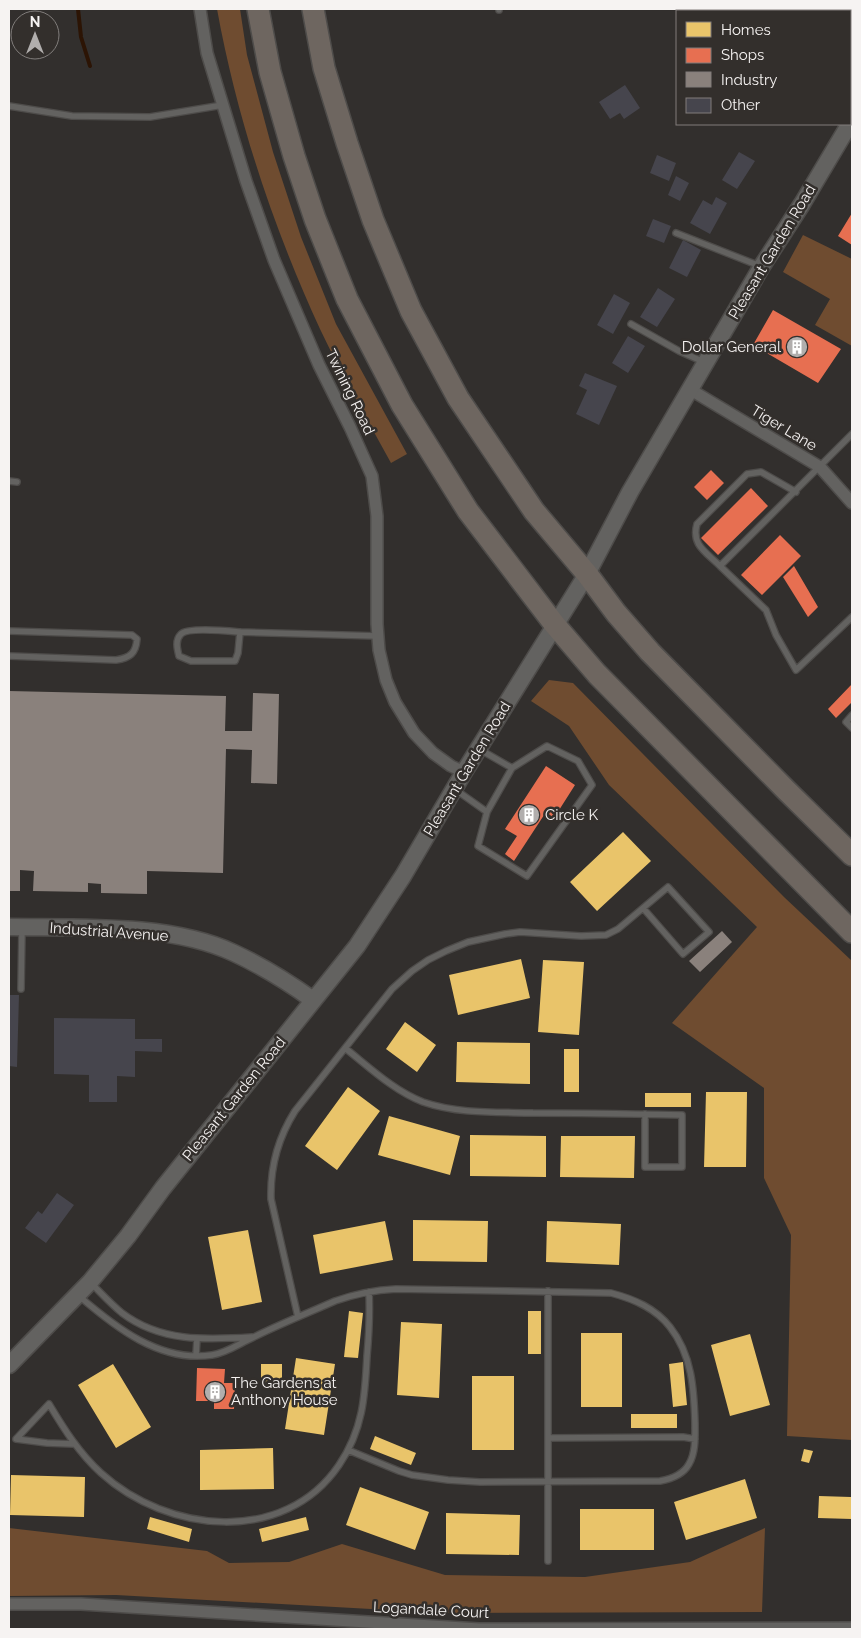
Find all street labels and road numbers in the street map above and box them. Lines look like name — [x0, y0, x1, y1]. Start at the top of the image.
street label: Pleasant Garden Road — [725, 181, 819, 323]
street label: Twining Road — [321, 346, 379, 438]
street label: Tiger Lane — [748, 401, 820, 455]
street label: Pleasant Garden Road — [420, 698, 514, 840]
street label: Industrial Avenue — [49, 919, 169, 945]
street label: Pleasant Garden Road — [179, 1033, 289, 1165]
street label: Logandale Court — [372, 1598, 490, 1622]

